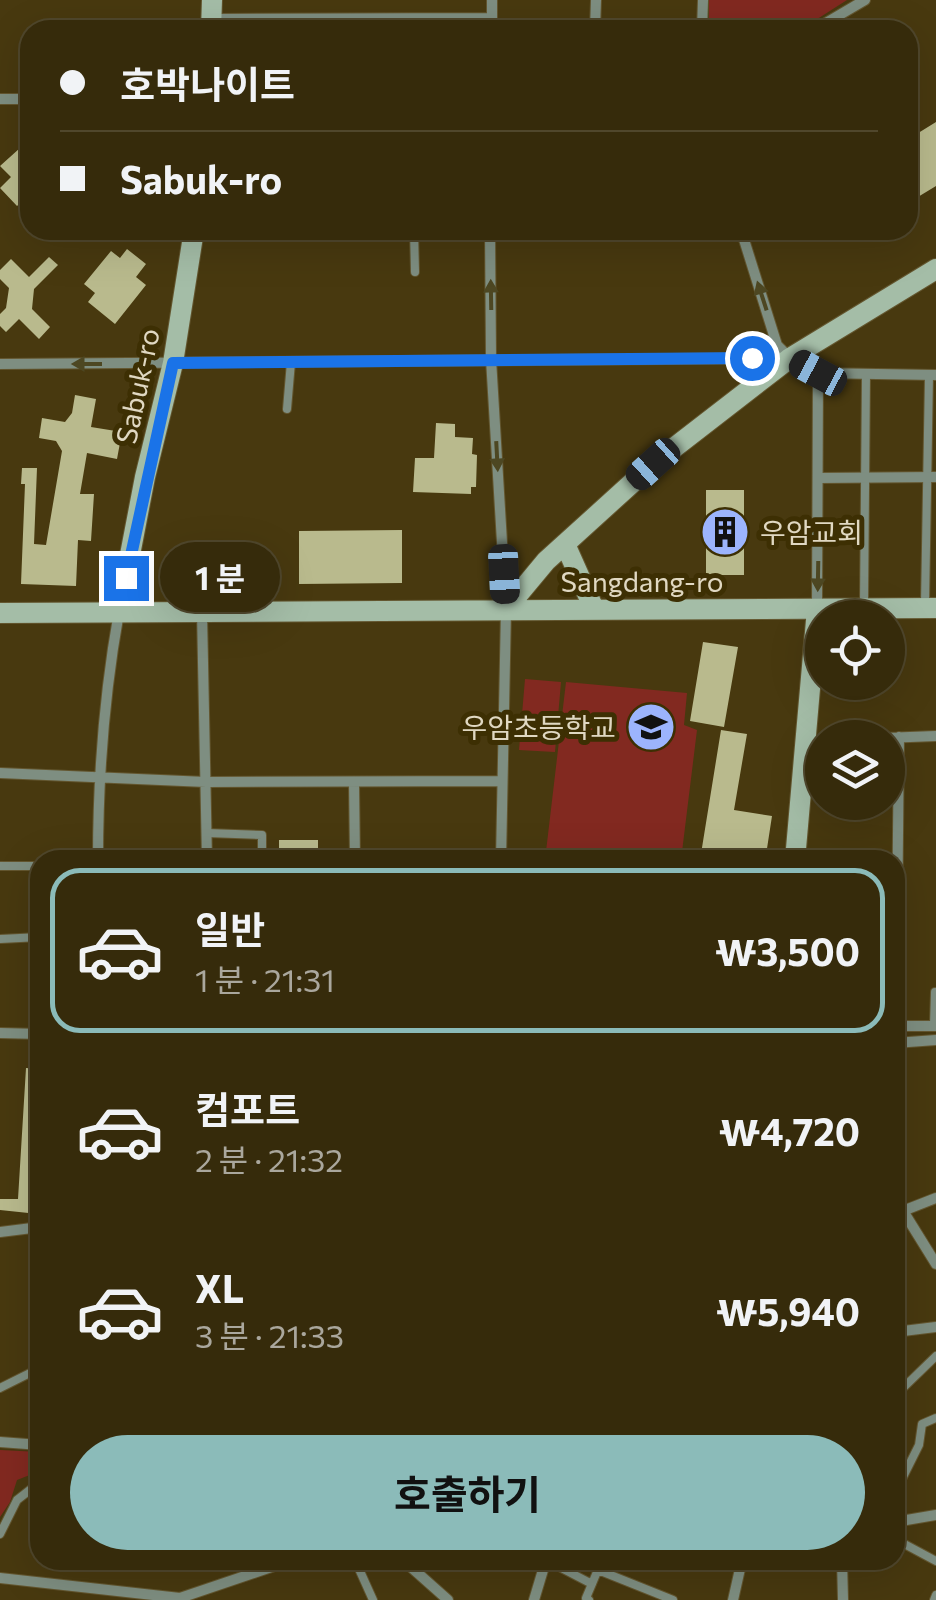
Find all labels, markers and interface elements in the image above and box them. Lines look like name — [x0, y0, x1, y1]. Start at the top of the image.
text: 호박나이트 — [120, 60, 295, 107]
text: Sabuk-ro — [120, 155, 282, 202]
one-way arrow — [482, 278, 498, 310]
one-way arrow — [753, 281, 768, 311]
street label: Sabuk-ro — [108, 325, 166, 447]
route start — [730, 336, 775, 381]
car — [784, 346, 852, 400]
one-way arrow — [70, 356, 102, 372]
car — [621, 433, 685, 495]
one-way arrow — [489, 441, 505, 473]
building icon: 우암교회 — [699, 506, 751, 558]
place label: 우암교회 — [760, 515, 863, 549]
callout: 1 분 — [161, 543, 281, 613]
car — [487, 543, 521, 605]
route end — [104, 556, 149, 601]
text: 1 분 — [195, 557, 245, 597]
one-way arrow — [809, 560, 825, 592]
street label: Sangdang-ro — [561, 564, 723, 598]
map controls — [805, 600, 905, 820]
button: locate — [805, 600, 905, 700]
school or university icon: 우암초등학교 — [625, 701, 677, 753]
place label: 우암초등학교 — [461, 710, 616, 744]
button: layers — [805, 720, 905, 820]
text: 일반 — [195, 905, 265, 952]
icon: car — [75, 906, 165, 996]
text: ₩3,500 — [715, 927, 860, 974]
text: 1 분 · 21:31 — [195, 959, 335, 999]
text: 컴포트 — [195, 1085, 300, 1132]
icon: car — [75, 1086, 165, 1176]
text: ₩4,720 — [719, 1107, 860, 1154]
text: 2 분 · 21:32 — [195, 1139, 343, 1179]
text: XL — [195, 1264, 244, 1311]
icon: car — [75, 1266, 165, 1356]
text: ₩5,940 — [716, 1287, 860, 1334]
text: 3 분 · 21:33 — [195, 1315, 344, 1355]
button: 호출하기 — [70, 1435, 865, 1550]

